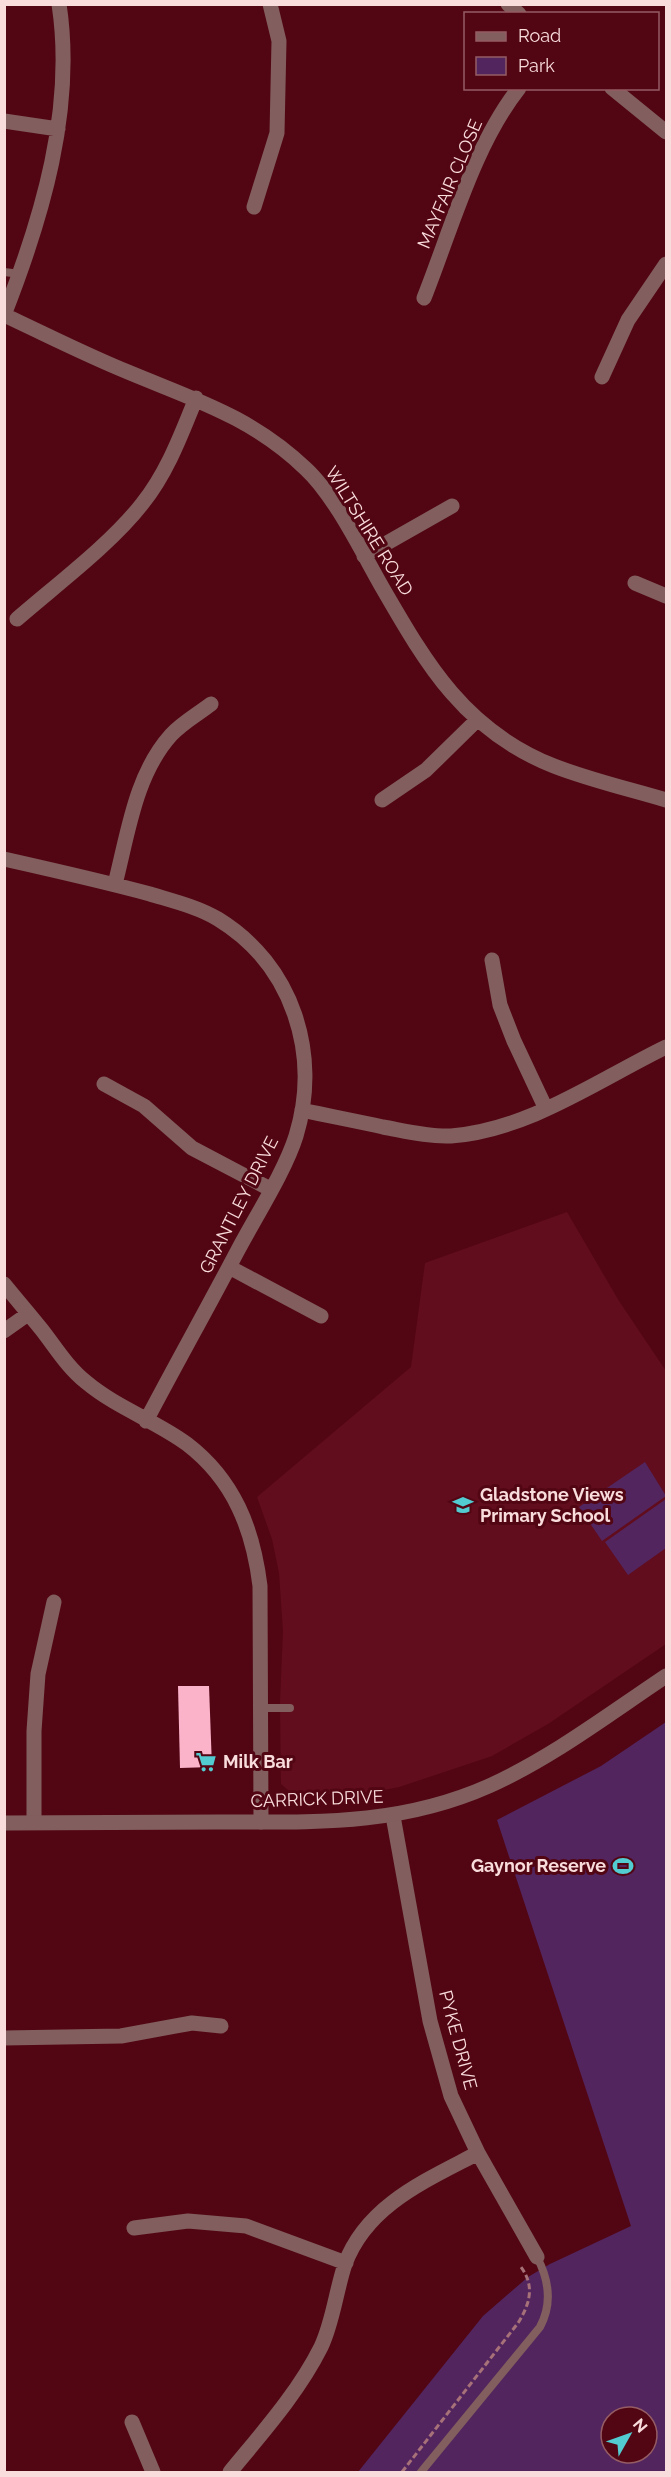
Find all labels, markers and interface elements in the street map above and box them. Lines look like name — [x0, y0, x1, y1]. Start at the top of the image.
legend — [464, 12, 659, 90]
text: Road — [518, 25, 561, 46]
text: Park — [518, 55, 555, 76]
street label: MAYFAIR CLOSE — [413, 116, 486, 252]
street label: WILTSHIRE ROAD — [321, 462, 418, 599]
street label: GRANTLEY DRIVE — [195, 1133, 282, 1277]
place label: Gladstone Views Primary School — [480, 1484, 624, 1526]
school or university icon: Gladstone Views Primary School — [451, 1493, 475, 1517]
supermarket icon: Milk Bar — [194, 1750, 218, 1774]
place label: Milk Bar — [223, 1751, 293, 1772]
street label: CARRICK DRIVE — [250, 1786, 384, 1811]
sports icon: Gaynor Reserve — [611, 1854, 635, 1878]
place label: Gaynor Reserve — [471, 1855, 606, 1876]
street label: PYKE DRIVE — [435, 1988, 482, 2092]
north arrow — [599, 2405, 659, 2465]
text: N — [629, 2415, 651, 2436]

